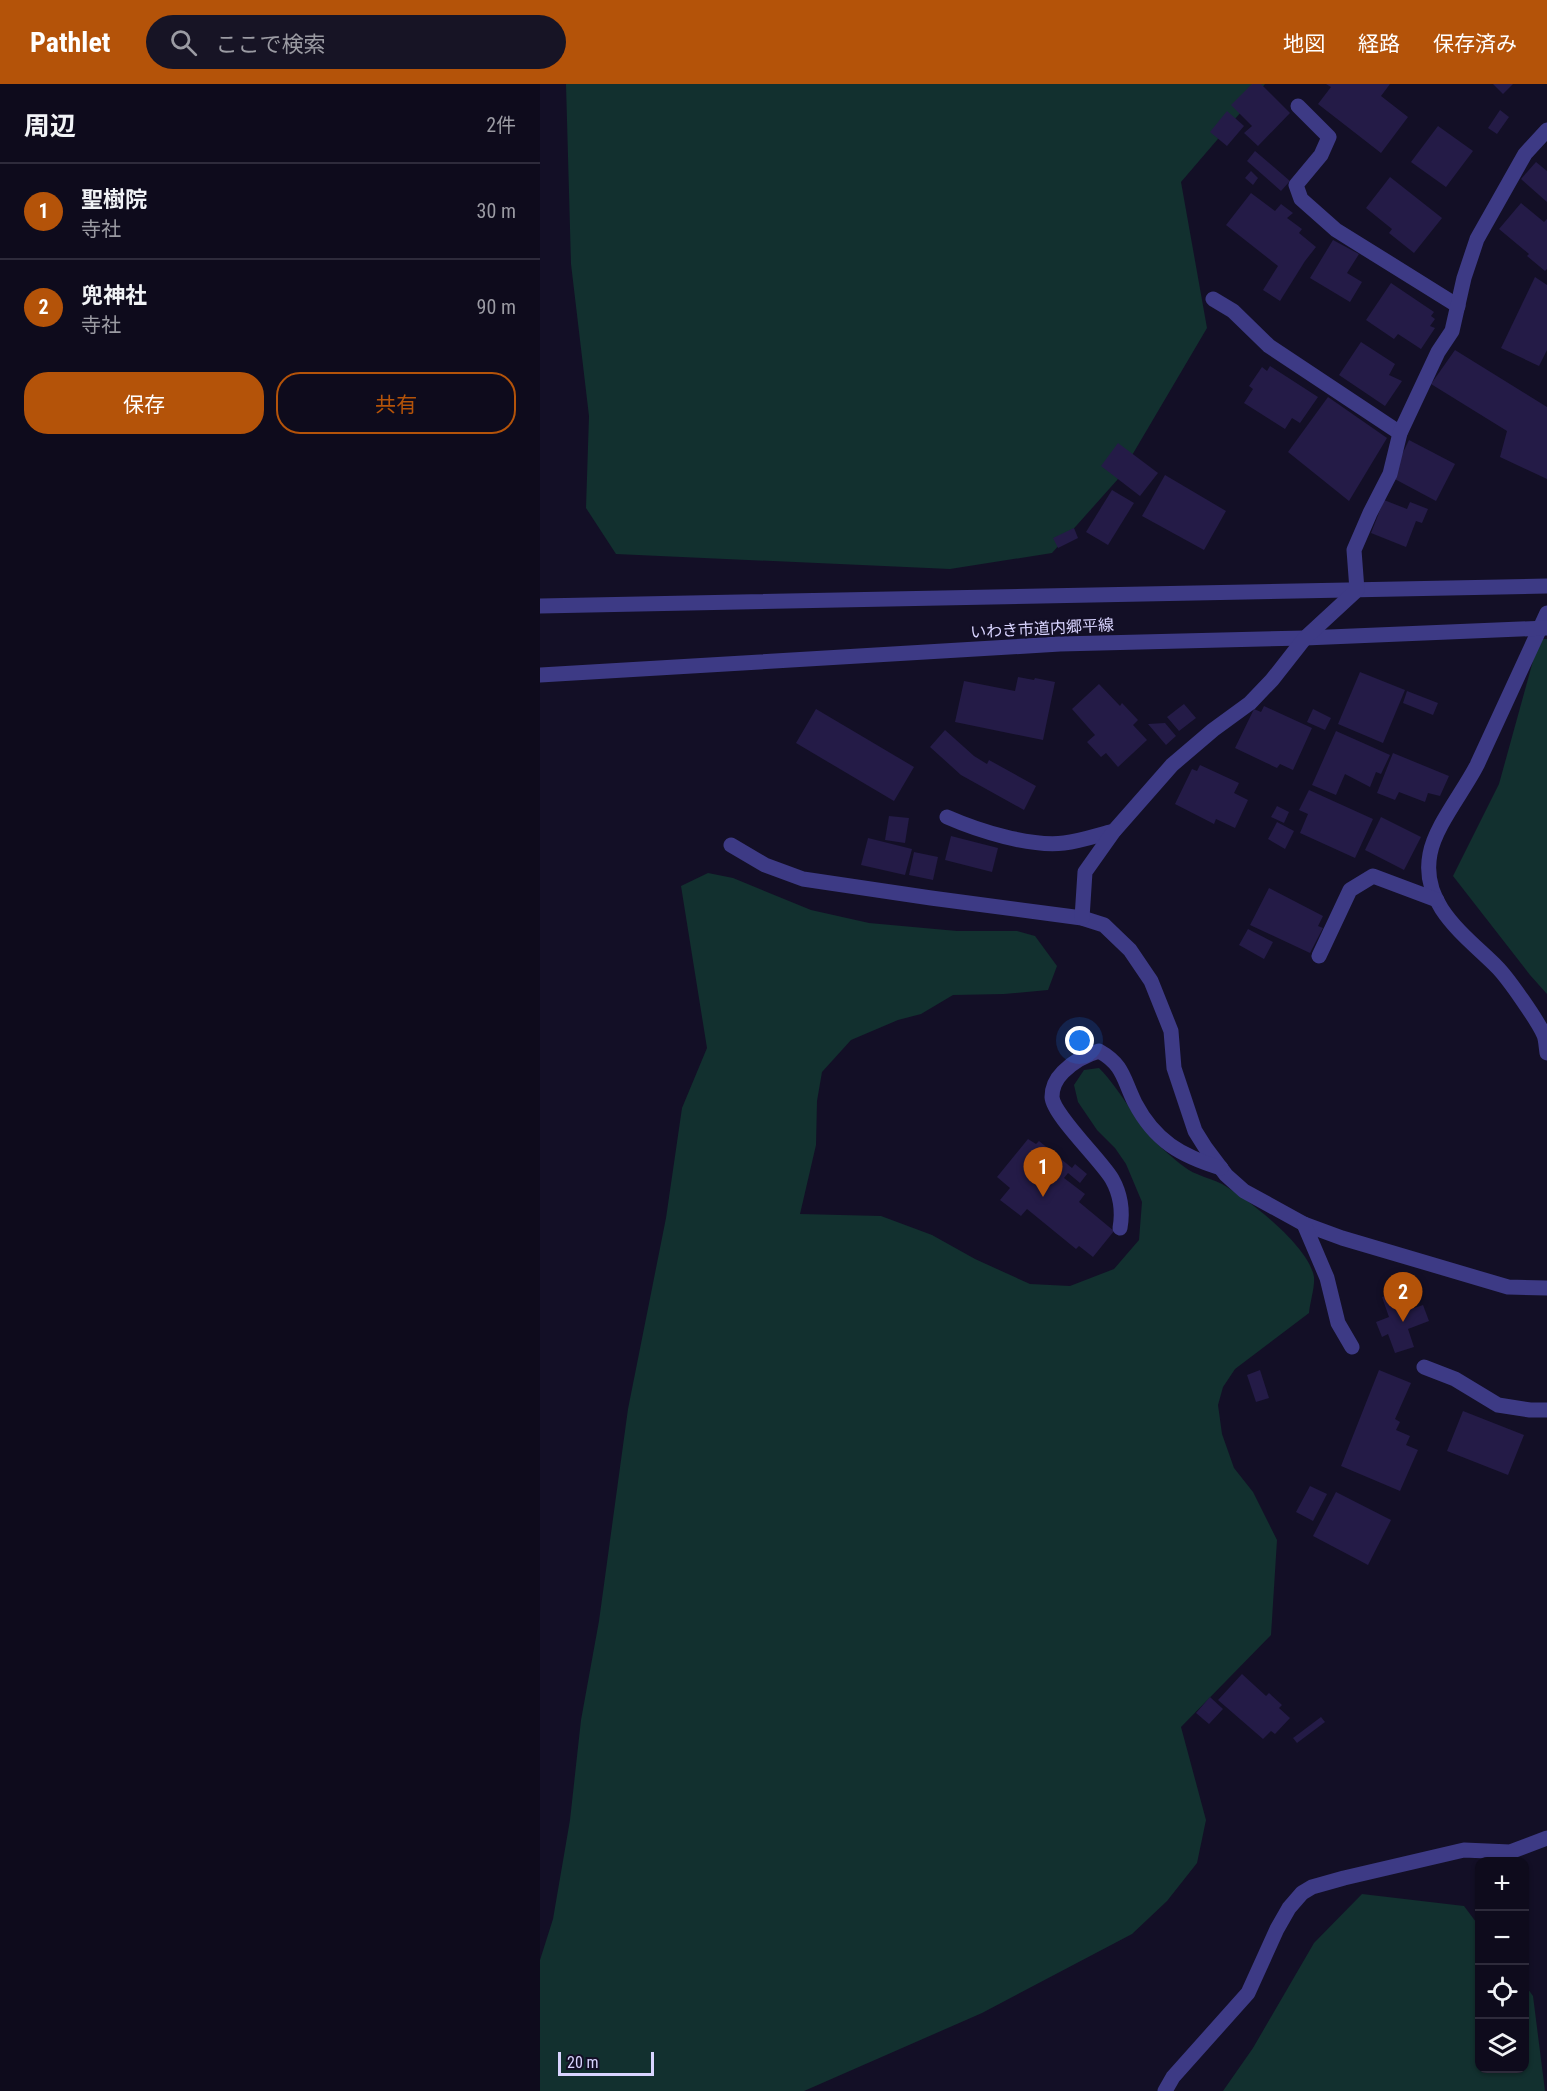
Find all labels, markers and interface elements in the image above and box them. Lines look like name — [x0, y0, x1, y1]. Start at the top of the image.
search box — [146, 15, 566, 69]
text: Pathlet — [30, 26, 110, 59]
icon: search — [167, 26, 200, 59]
text: ここで検索 — [215, 32, 325, 57]
text: 地図 — [1283, 32, 1325, 56]
text: 経路 — [1358, 32, 1400, 56]
text: 保存済み — [1433, 32, 1517, 56]
text: 周辺 — [24, 111, 76, 141]
text: 2件 — [486, 113, 516, 137]
text: 聖樹院 — [81, 187, 147, 212]
text: 1 — [38, 199, 49, 223]
text: 30 m — [477, 199, 516, 223]
text: 寺社 — [81, 217, 121, 241]
text: 兜神社 — [81, 283, 147, 308]
text: 2 — [38, 295, 49, 319]
text: 90 m — [477, 295, 516, 319]
text: 寺社 — [81, 313, 121, 337]
button: 保存 — [24, 372, 264, 434]
button: 共有 — [276, 372, 516, 434]
street label: いわき市道内郷平線 — [970, 615, 1114, 642]
your location — [1065, 1026, 1094, 1055]
pin: 1 — [1024, 1148, 1062, 1197]
pin: 2 — [1384, 1272, 1422, 1322]
map controls — [1475, 1857, 1529, 2073]
button: + — [1475, 1857, 1529, 1911]
button: − — [1475, 1911, 1529, 1965]
button: locate — [1475, 1965, 1529, 2019]
button: layers — [1475, 2019, 1529, 2073]
scale bar — [558, 2049, 654, 2076]
text: 20 m — [567, 2053, 599, 2072]

